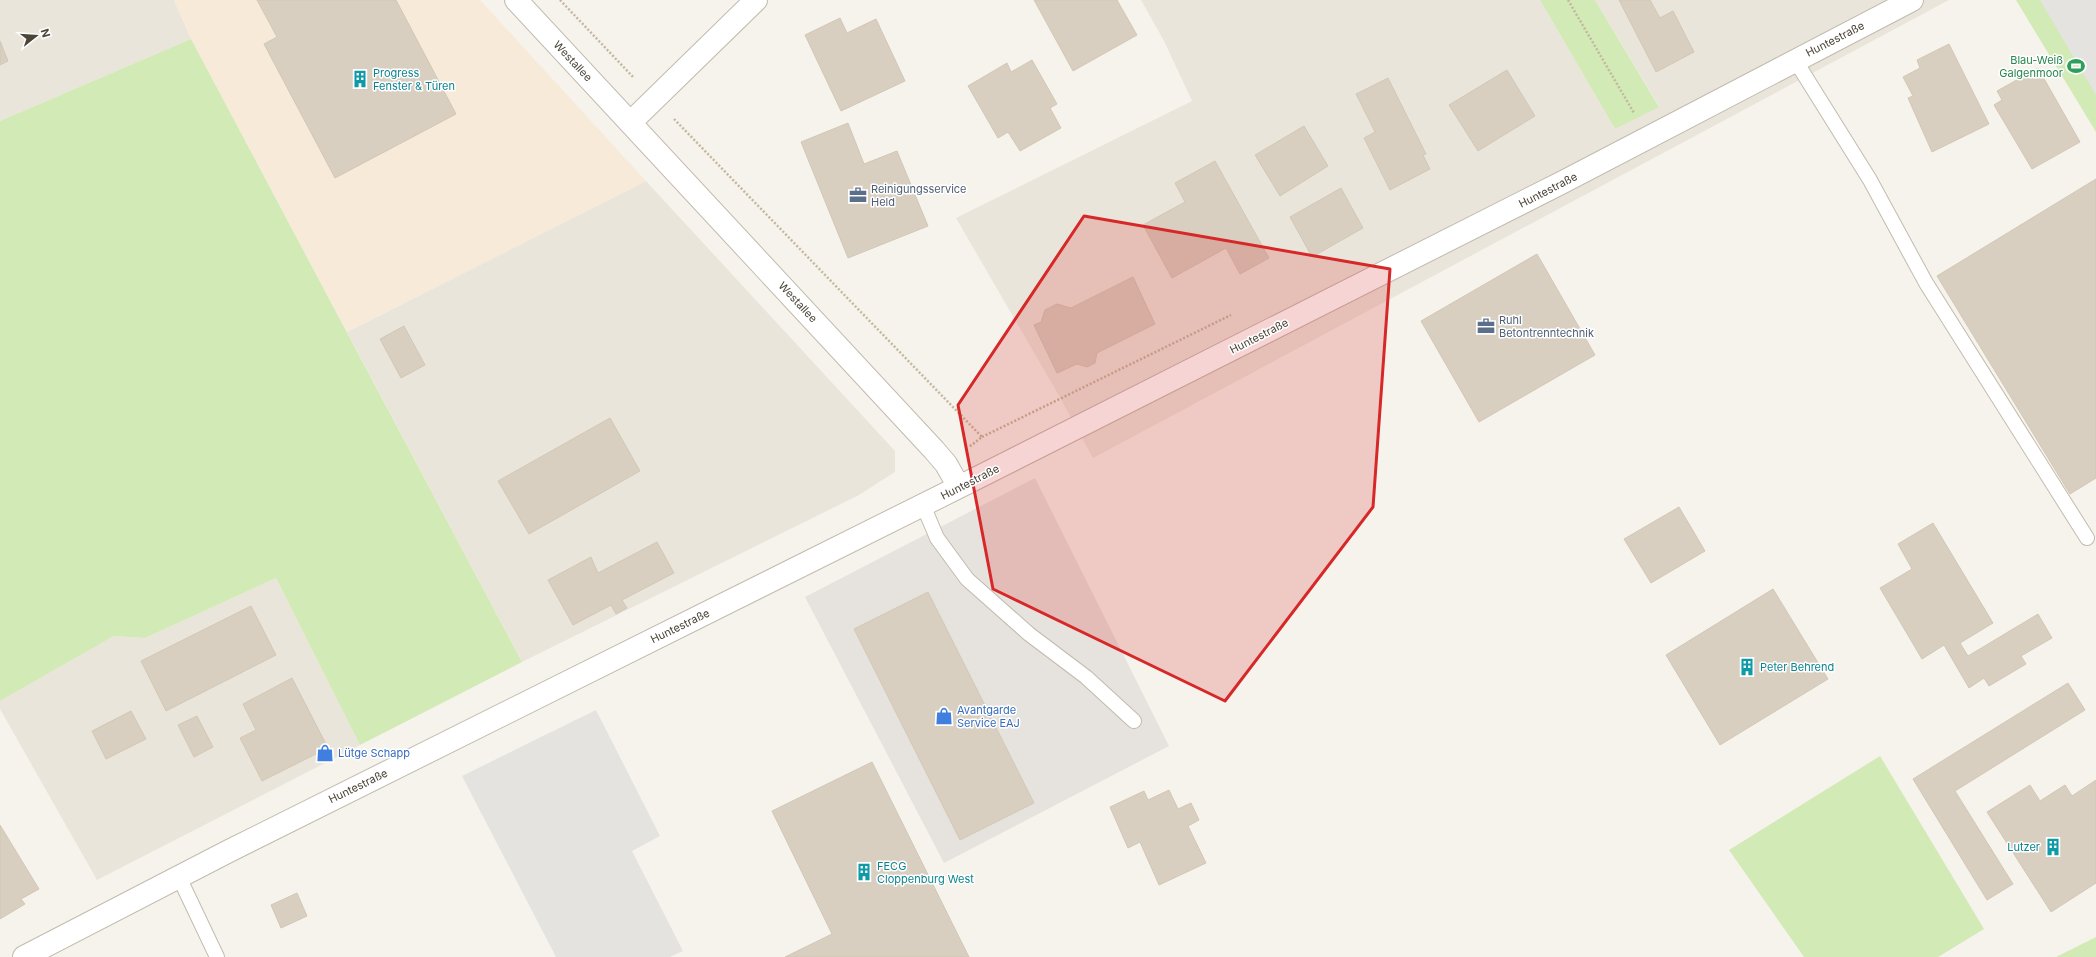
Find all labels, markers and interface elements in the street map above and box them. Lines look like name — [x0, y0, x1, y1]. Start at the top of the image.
north arrow — [16, 16, 56, 56]
street label: Huntestraße — [1803, 18, 1867, 60]
text: N — [38, 27, 53, 39]
street label: Westallee — [551, 38, 595, 84]
place label: Blau-Weiß Galgenmoor — [1999, 53, 2063, 80]
sports icon: Blau-Weiß Galgenmoor — [2066, 56, 2086, 76]
place label: Progress Fenster & Türen — [373, 66, 455, 93]
building icon: Progress Fenster & Türen — [350, 69, 370, 89]
street label: Huntestraße — [1516, 169, 1580, 211]
place label: Reinigungsservice Held — [871, 182, 967, 209]
office icon: Reinigungsservice Held — [848, 185, 868, 205]
street label: Westallee — [776, 279, 820, 325]
place label: Ruhl Betontrenntechnik — [1499, 313, 1594, 340]
street label: Huntestraße — [1227, 315, 1291, 357]
office icon: Ruhl Betontrenntechnik — [1476, 316, 1496, 336]
street label: Huntestraße — [938, 461, 1002, 503]
street label: Huntestraße — [648, 606, 712, 646]
building icon: Peter Behrend — [1737, 657, 1757, 677]
place label: Peter Behrend — [1760, 660, 1834, 674]
place label: Avantgarde Service EAJ — [957, 703, 1020, 730]
shop icon: Avantgarde Service EAJ — [934, 706, 954, 726]
shop icon: Lütge Schapp — [315, 743, 335, 763]
place label: Lütge Schapp — [338, 746, 410, 760]
street label: Huntestraße — [326, 766, 390, 806]
building icon: Lutzer — [2043, 837, 2063, 857]
place label: Lutzer — [2007, 840, 2040, 854]
place label: FECG Cloppenburg West — [877, 859, 974, 886]
building icon: FECG Cloppenburg West — [854, 862, 874, 882]

